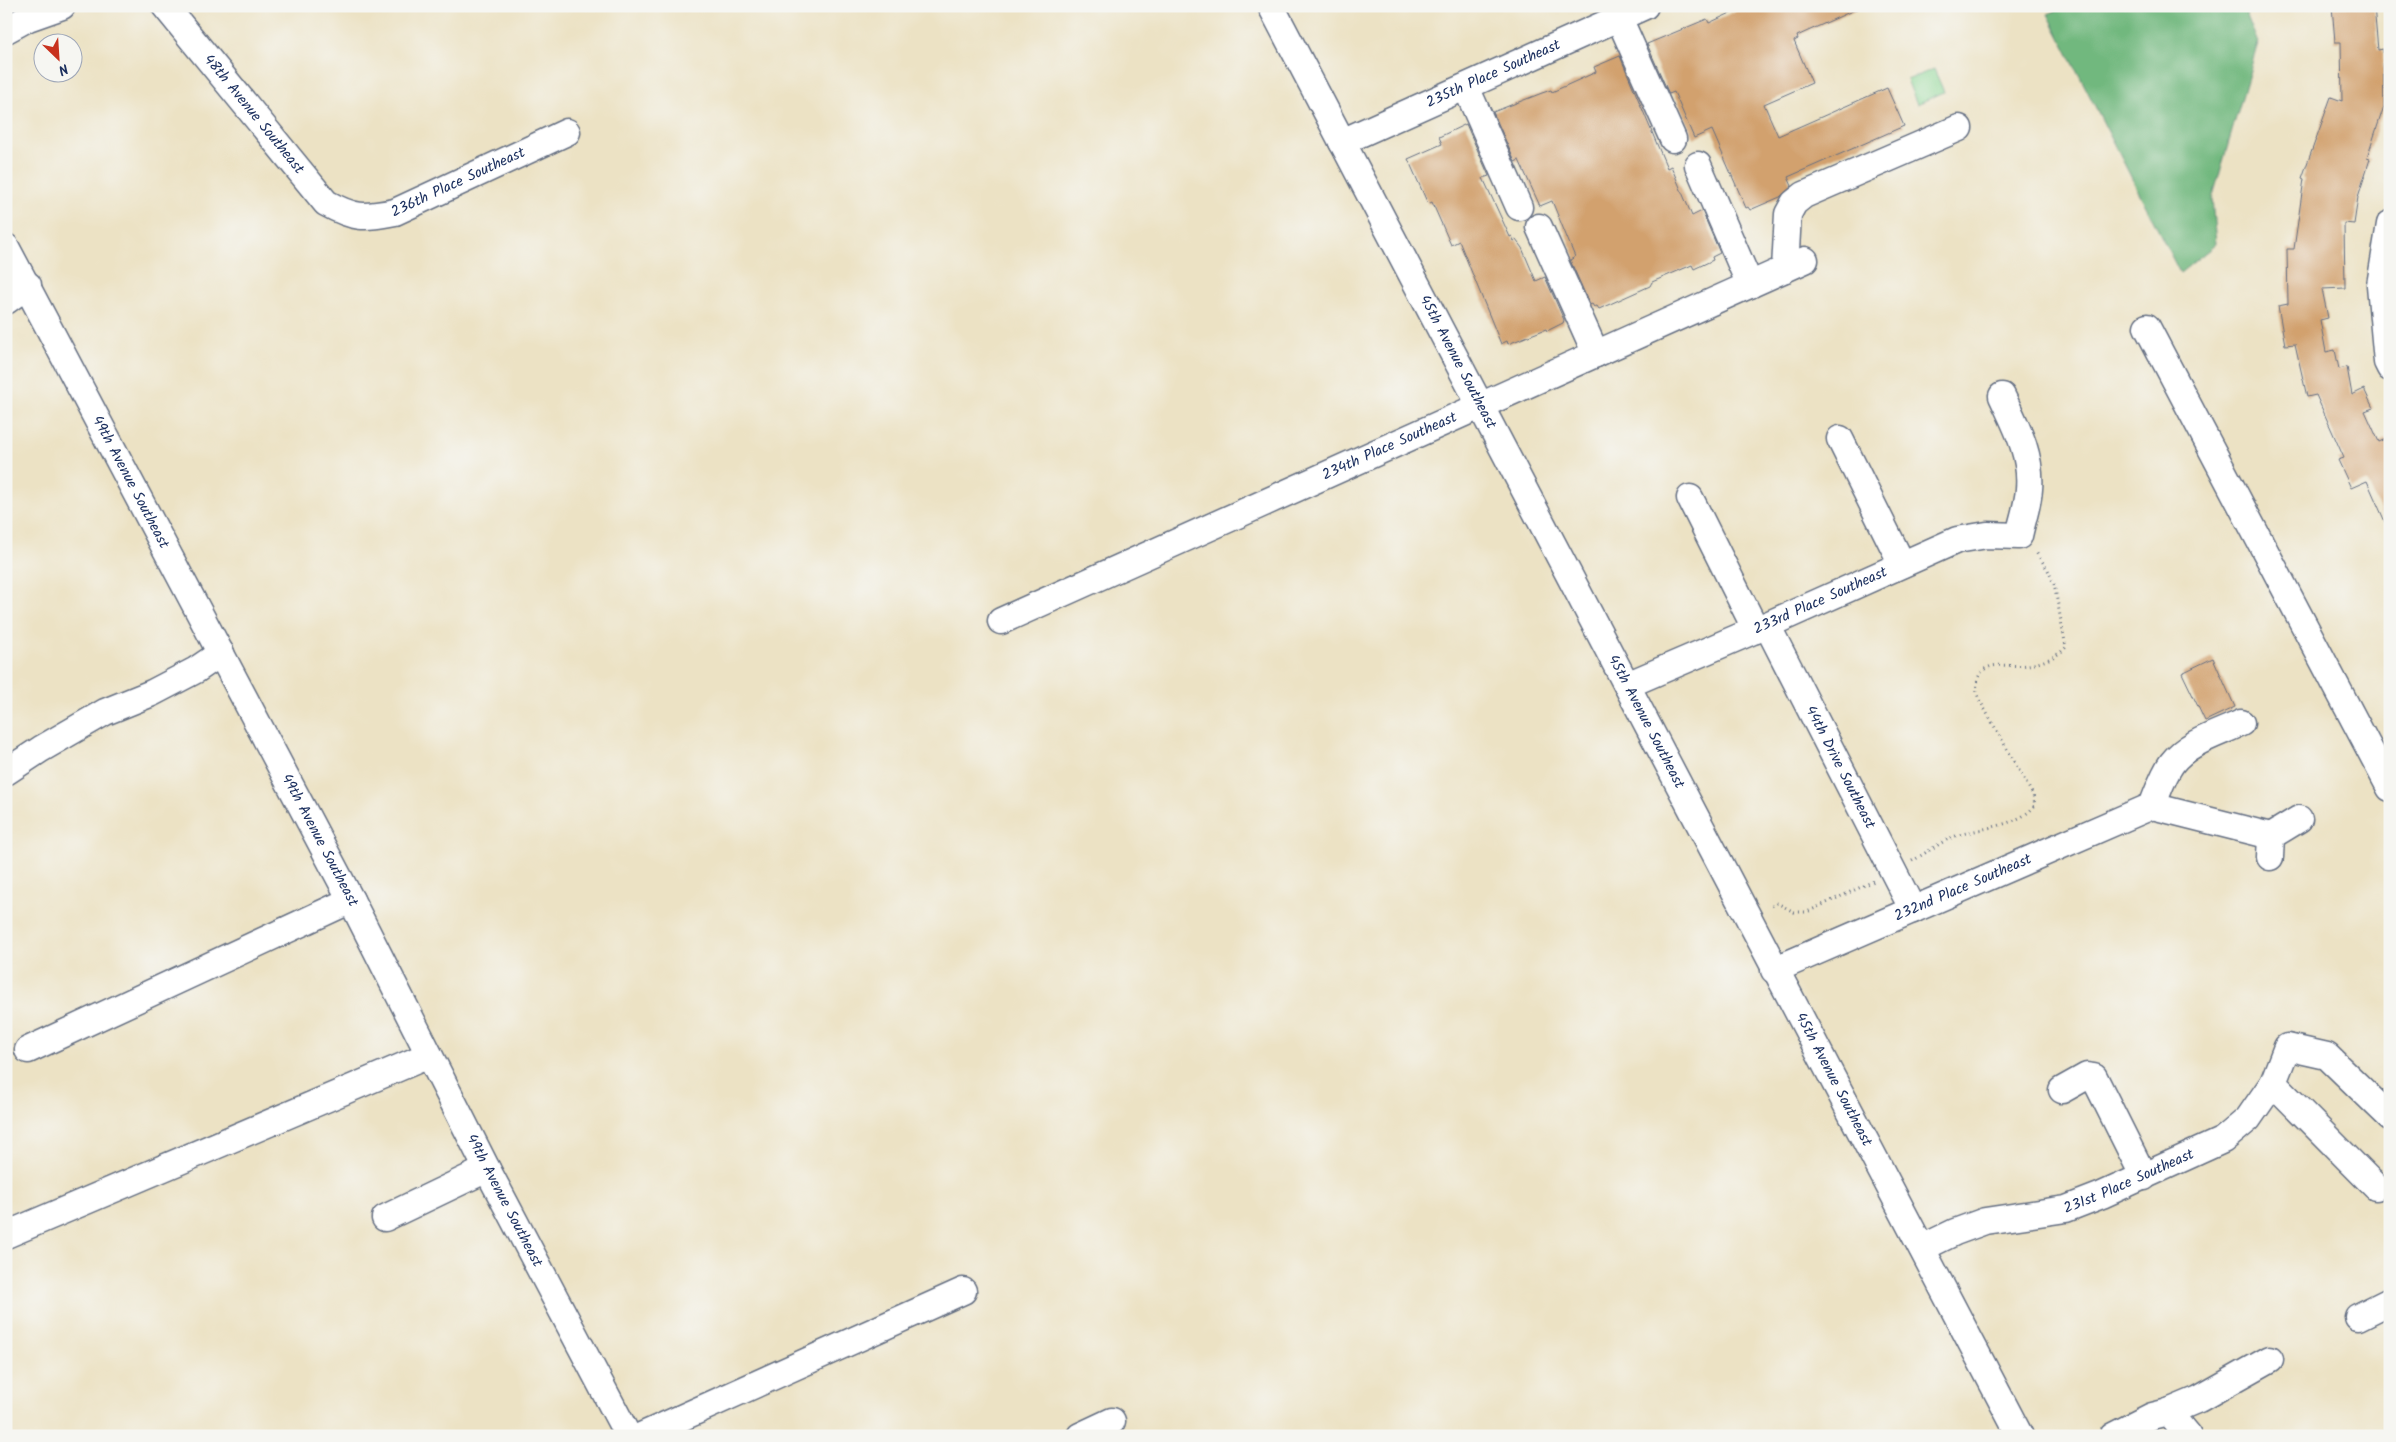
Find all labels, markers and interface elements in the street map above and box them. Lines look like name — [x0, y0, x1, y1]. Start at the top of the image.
north arrow — [32, 32, 82, 82]
street label: 235th Place Southeast — [1422, 33, 1565, 115]
street label: 48th Avenue Southeast — [197, 49, 310, 180]
text: N — [54, 57, 72, 81]
street label: 236th Place Southeast — [387, 141, 529, 224]
street label: 45th Avenue Southeast — [1412, 291, 1503, 434]
street label: 234th Place Southeast — [1318, 406, 1461, 487]
street label: 49th Avenue Southeast — [85, 411, 175, 553]
street label: 233rd Place Southeast — [1750, 560, 1892, 641]
street label: 45th Avenue Southeast — [1601, 651, 1691, 793]
street label: 44th Drive Southeast — [1798, 702, 1882, 833]
street label: 49th Avenue Southeast — [274, 769, 365, 911]
street label: 232nd Place Southeast — [1890, 848, 2036, 928]
street label: 45th Avenue Southeast — [1788, 1008, 1878, 1151]
street label: 49th Avenue Southeast — [459, 1130, 549, 1272]
street label: 231st Place Southeast — [2060, 1143, 2198, 1221]

